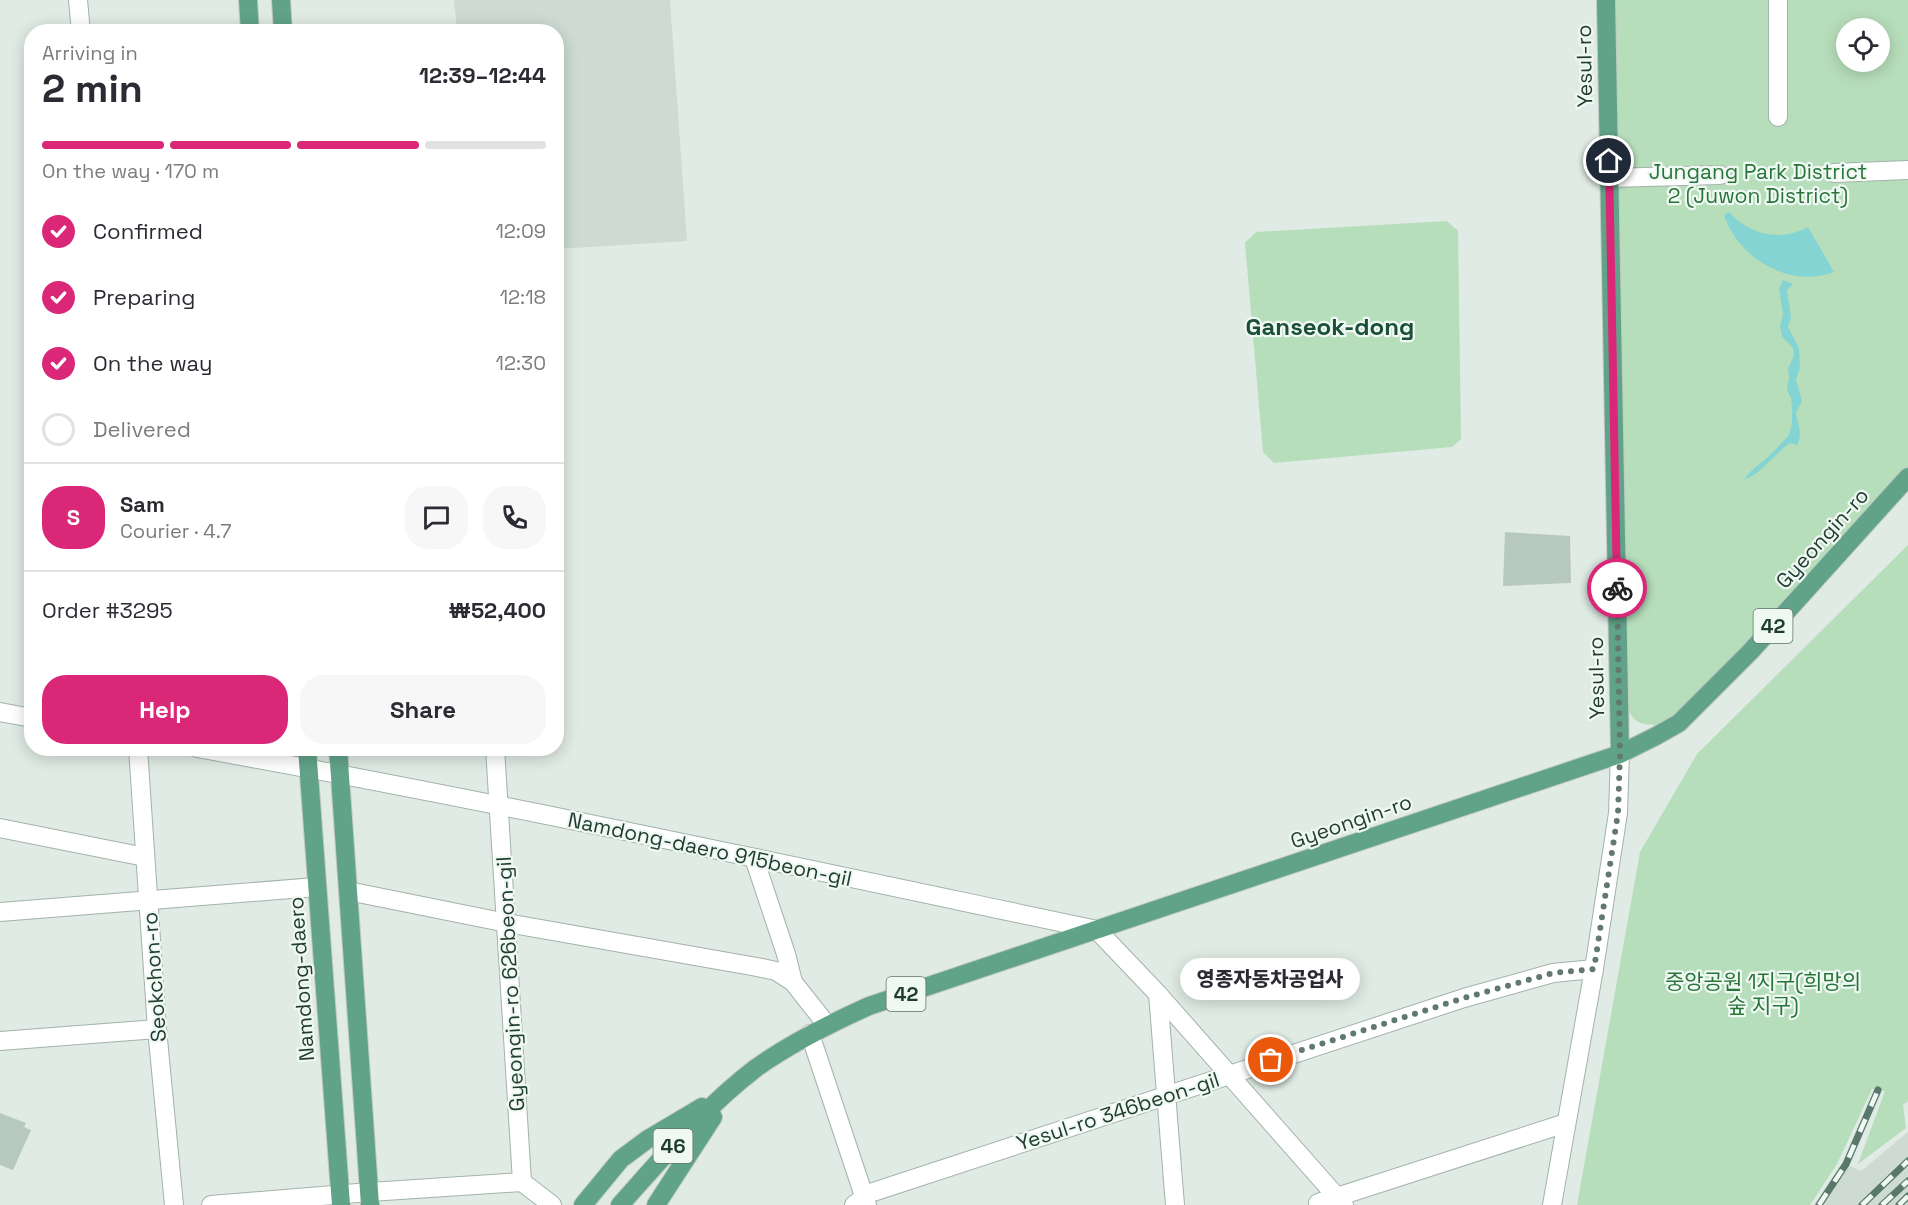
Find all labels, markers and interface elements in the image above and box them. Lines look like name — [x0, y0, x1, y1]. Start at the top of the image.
map controls — [1836, 18, 1890, 72]
button: locate — [1836, 18, 1890, 72]
street label: Yesul-ro — [1570, 24, 1598, 108]
text: Arriving in — [42, 40, 138, 66]
text: 12:39–12:44 — [419, 61, 546, 89]
text: 2 min — [42, 64, 143, 113]
pin — [1583, 135, 1634, 186]
icon: home — [1592, 144, 1625, 177]
text: On the way · 170 m — [42, 158, 219, 184]
park label: Jungang Park District 2 (Juwon District) — [1649, 158, 1867, 209]
icon: check — [42, 215, 75, 248]
text: Confirmed — [93, 217, 203, 245]
text: 12:09 — [495, 218, 546, 244]
icon: check — [42, 281, 75, 314]
text: Preparing — [93, 283, 195, 311]
text: 12:18 — [500, 284, 546, 310]
district label: Ganseok-dong — [1246, 311, 1414, 342]
icon: check — [42, 347, 75, 380]
text: On the way — [93, 349, 212, 377]
text: 12:30 — [496, 350, 546, 376]
text: Delivered — [93, 415, 191, 443]
street label: Gyeongin-ro — [1770, 482, 1874, 594]
button: chat — [405, 486, 468, 549]
button: phone — [483, 486, 546, 549]
text: Sam — [120, 490, 165, 518]
text: S — [67, 503, 80, 531]
text: Courier · 4.7 — [120, 518, 231, 544]
courier — [1587, 558, 1647, 618]
icon: bike — [1601, 572, 1634, 605]
text: Order #3295 — [42, 596, 173, 624]
text: ₩52,400 — [448, 596, 546, 624]
road number: 42 — [1754, 609, 1792, 643]
street label: Yesul-ro — [1582, 636, 1610, 720]
button: Help — [42, 675, 288, 744]
button: Share — [300, 675, 546, 744]
street label: Gyeongin-ro — [1287, 788, 1415, 854]
street label: Namdong-daero 915beon-gil — [566, 806, 854, 892]
street label: Gyeongin-ro 626beon-gil — [490, 856, 530, 1112]
street label: Namdong-daero — [282, 896, 320, 1062]
street label: Seokchon-ro — [136, 911, 172, 1043]
callout: 영종자동차공업사 — [1181, 958, 1361, 1000]
text: 영종자동차공업사 — [1196, 966, 1344, 992]
park label: 중앙공원 1지구(희망의 숲 지구) — [1665, 968, 1861, 1019]
road number: 42 — [886, 977, 926, 1011]
pin — [1245, 1034, 1296, 1085]
icon: bag — [1254, 1043, 1287, 1076]
street label: Yesul-ro 346beon-gil — [1013, 1065, 1223, 1157]
road number: 46 — [654, 1129, 692, 1163]

